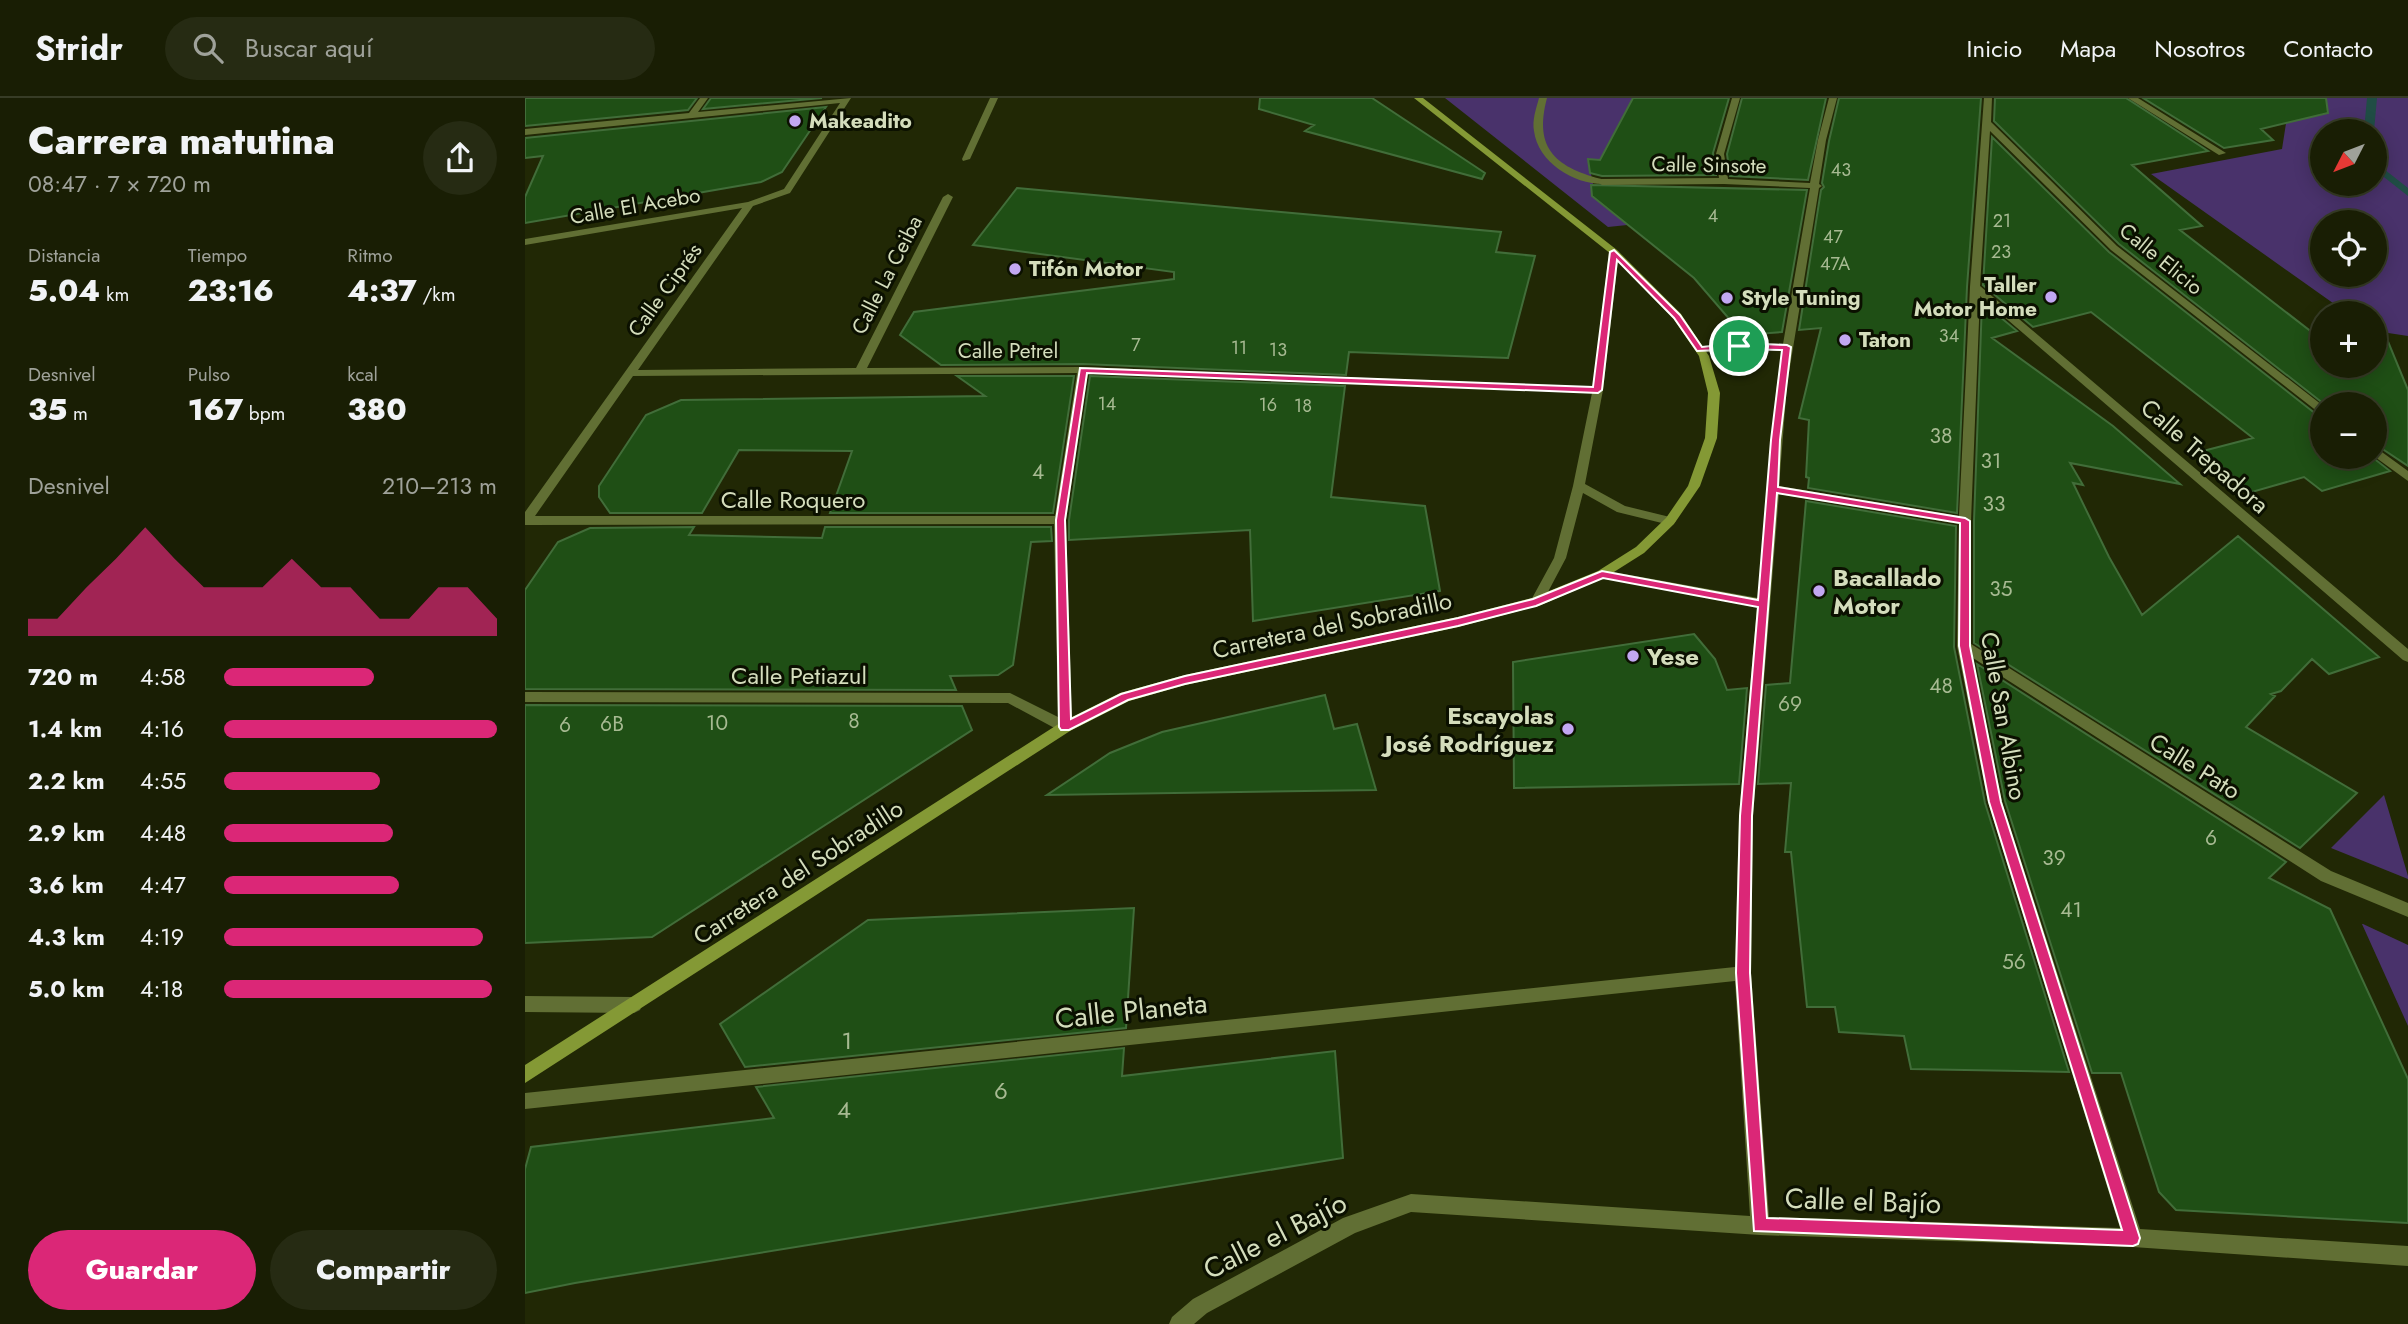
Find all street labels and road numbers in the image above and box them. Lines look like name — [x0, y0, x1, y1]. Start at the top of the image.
street label: Calle Sinsote — [1651, 149, 1767, 181]
street label: Calle El Acebo — [567, 180, 703, 232]
street label: Calle La Ceiba — [844, 210, 930, 340]
street label: Calle Elicio — [2113, 216, 2209, 302]
street label: Calle Ciprés — [621, 237, 709, 343]
street label: Calle Petrel — [958, 336, 1058, 366]
street label: Calle Trepadora — [2133, 390, 2277, 522]
street label: Calle Roquero — [721, 482, 865, 517]
street label: Carretera del Sobradillo — [1209, 583, 1455, 667]
street label: Calle San Albino — [1972, 629, 2036, 803]
street label: Calle Petiazul — [731, 658, 867, 693]
street label: Calle Pato — [2143, 724, 2247, 808]
street label: Carretera del Sobradillo — [686, 791, 910, 953]
street label: Calle Planeta — [1053, 983, 1209, 1039]
street label: Calle el Bajío — [1784, 1178, 1942, 1224]
street label: Calle el Bajío — [1196, 1182, 1354, 1290]

